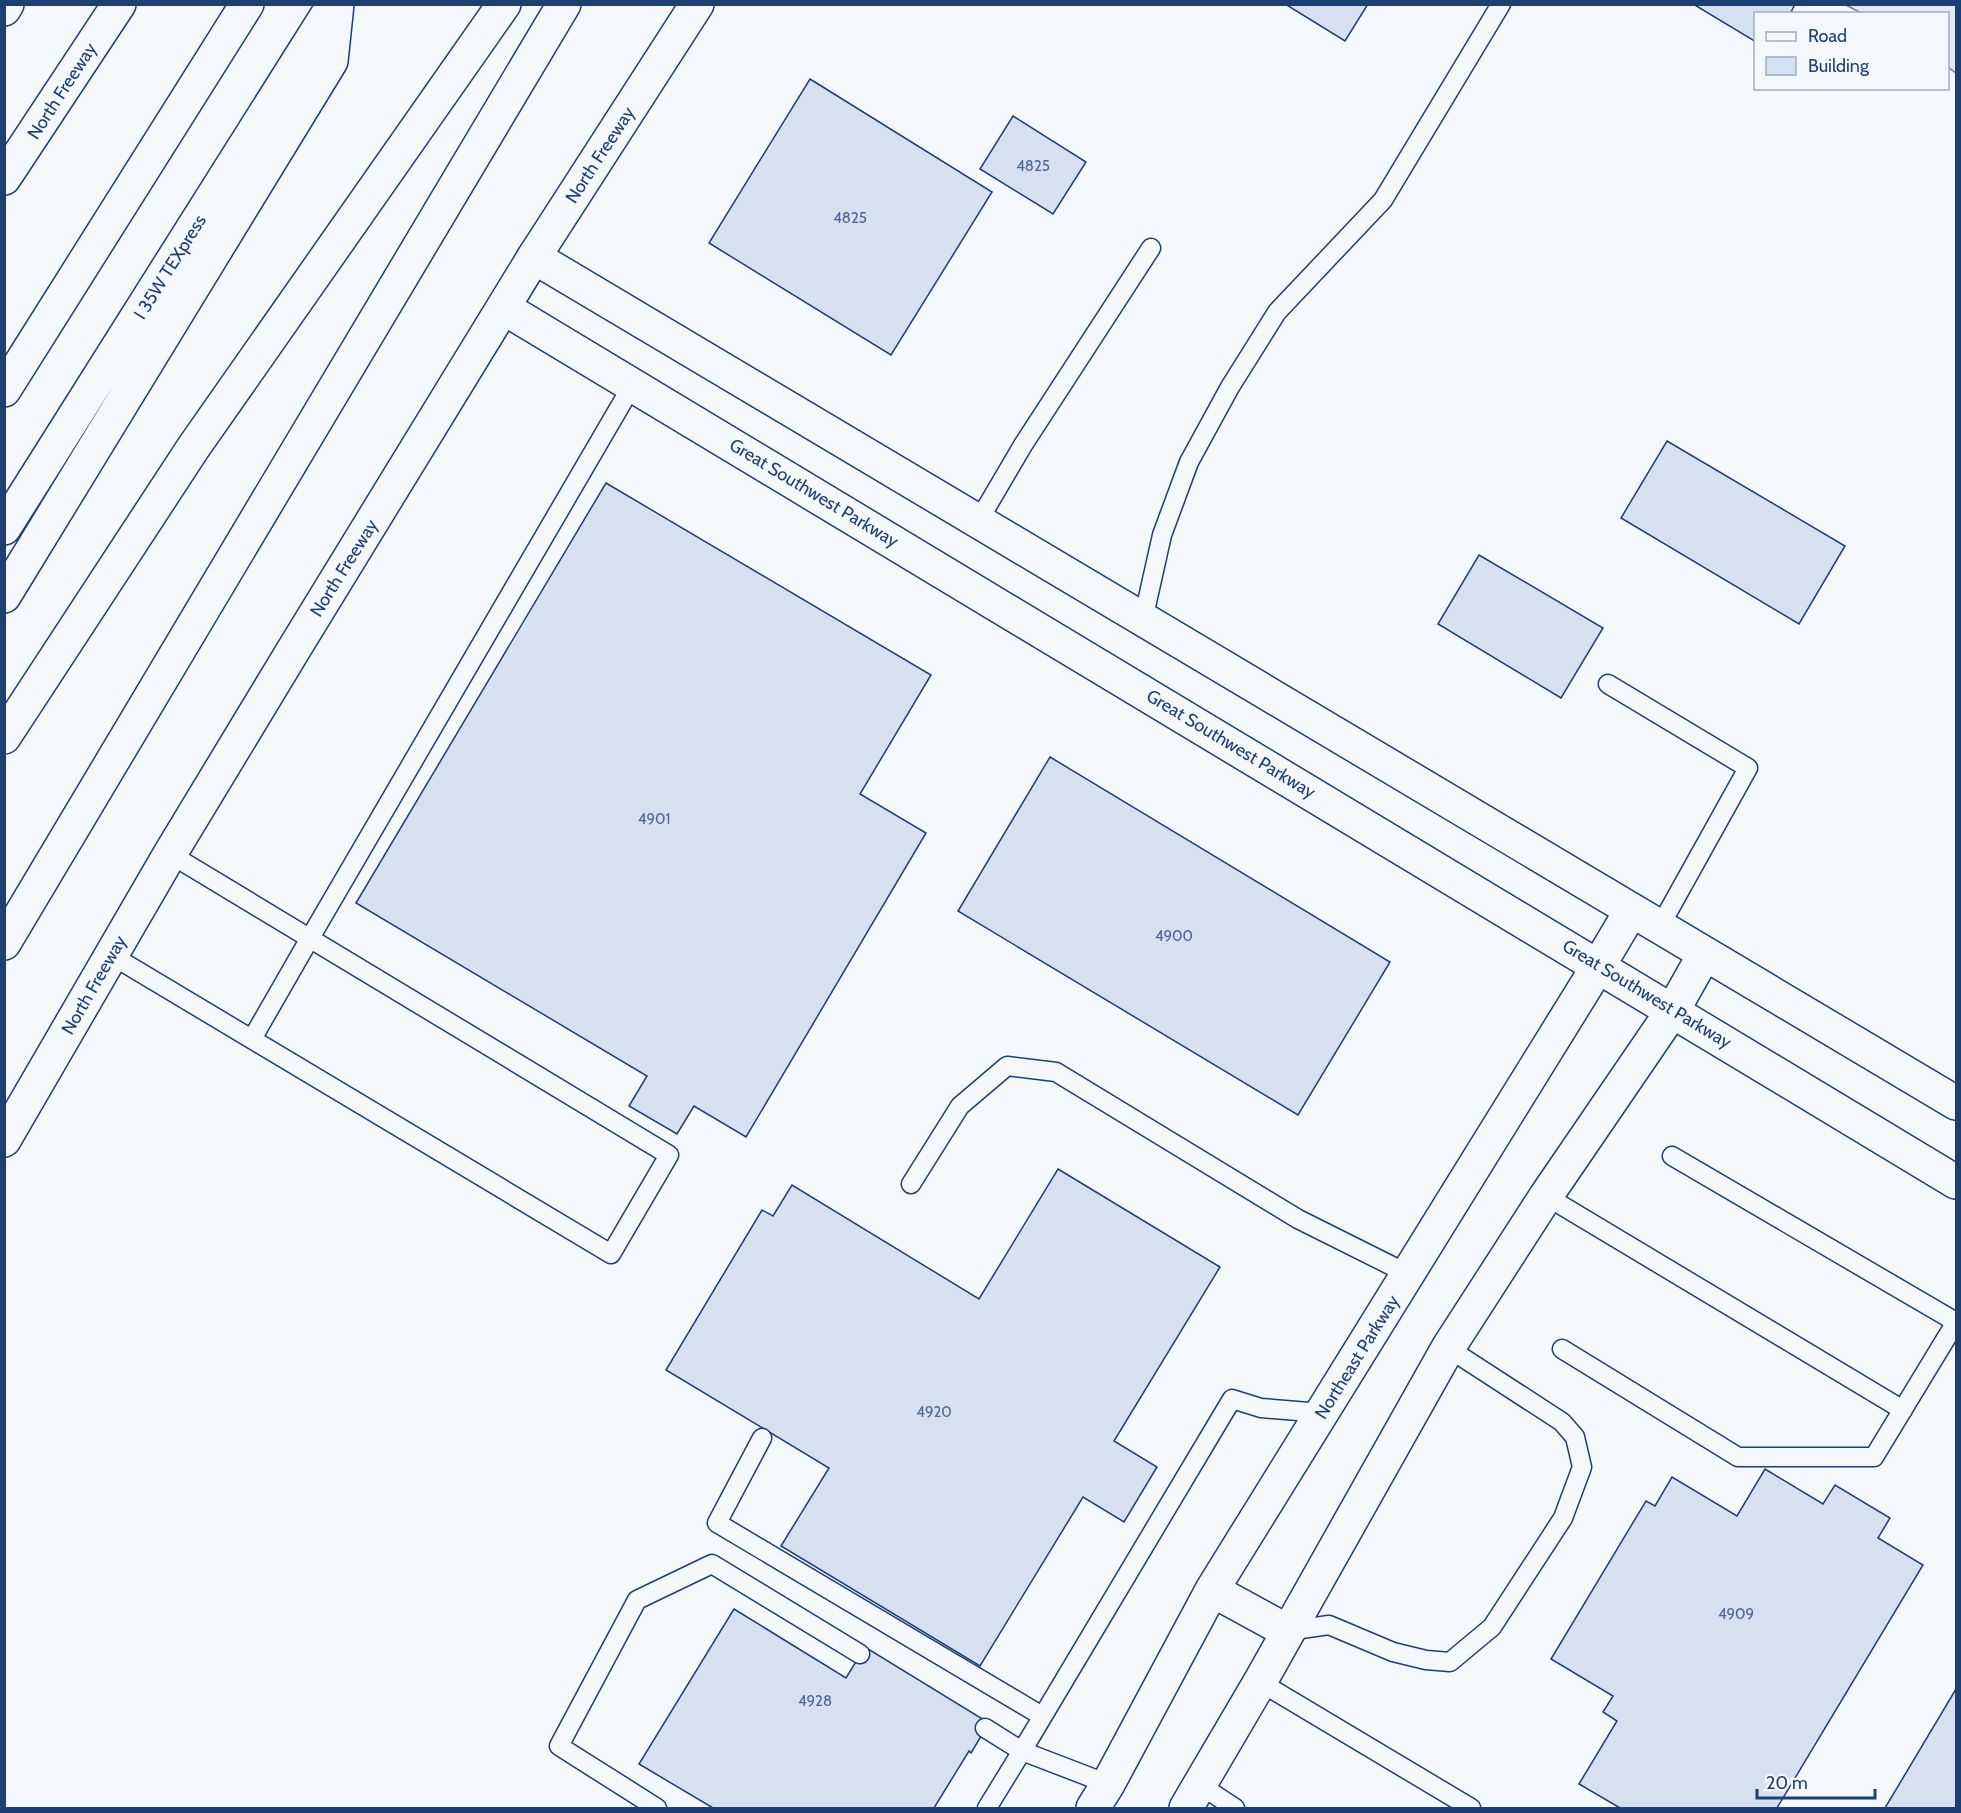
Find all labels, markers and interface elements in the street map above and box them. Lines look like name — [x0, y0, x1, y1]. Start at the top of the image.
legend — [1754, 12, 1949, 90]
text: Road — [1808, 25, 1847, 47]
street label: North Freeway — [23, 39, 101, 143]
text: Building — [1808, 55, 1870, 77]
street label: North Freeway — [561, 103, 639, 207]
house number: 4825 — [1016, 157, 1050, 175]
house number: 4825 — [833, 209, 867, 227]
street label: I 35W TEXpress — [129, 211, 211, 323]
street label: Great Southwest Parkway — [725, 434, 903, 552]
street label: North Freeway — [305, 515, 383, 621]
street label: Great Southwest Parkway — [1142, 685, 1320, 803]
house number: 4901 — [638, 810, 670, 828]
house number: 4900 — [1155, 927, 1193, 945]
street label: North Freeway — [57, 932, 131, 1038]
street label: Great Southwest Parkway — [1558, 935, 1736, 1053]
street label: Northeast Parkway — [1310, 1291, 1404, 1423]
house number: 4920 — [916, 1403, 952, 1421]
house number: 4909 — [1718, 1605, 1754, 1623]
house number: 4928 — [798, 1692, 832, 1710]
scale bar — [1757, 1762, 1876, 1800]
text: 20 m — [1766, 1772, 1808, 1794]

